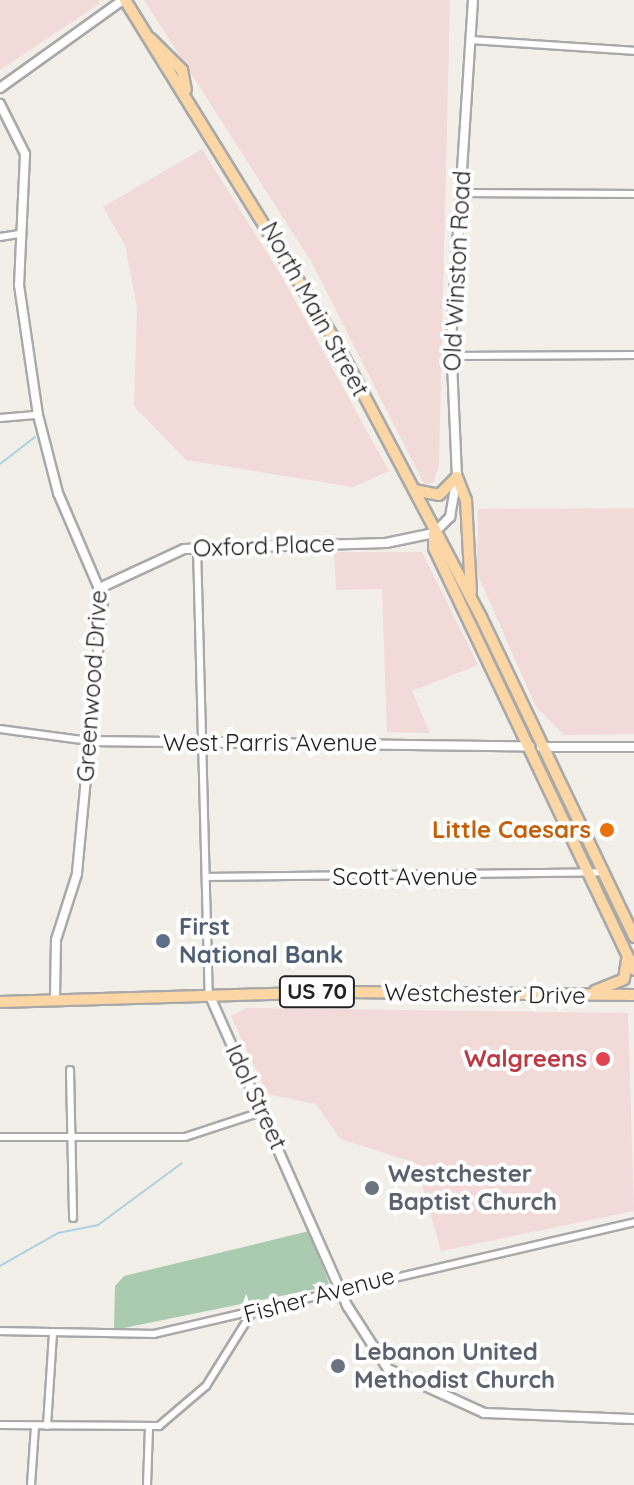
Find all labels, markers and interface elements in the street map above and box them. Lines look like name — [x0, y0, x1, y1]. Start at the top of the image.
street label: Old Winston Road — [437, 170, 477, 372]
street label: North Main Street — [255, 217, 375, 401]
street label: Oxford Place — [192, 529, 336, 563]
street label: Greenwood Drive — [71, 589, 113, 783]
street label: West Parris Avenue — [163, 729, 377, 757]
place label: Little Caesars — [432, 816, 591, 844]
marker: Little Caesars — [598, 821, 616, 839]
street label: Scott Avenue — [332, 863, 478, 891]
place label: First National Bank — [179, 913, 343, 969]
marker: First National Bank — [154, 932, 172, 950]
road number: US 70 — [277, 974, 357, 1010]
street label: Westchester Drive — [384, 978, 586, 1010]
street label: Idol Street — [219, 1040, 293, 1154]
place label: Walgreens — [464, 1045, 587, 1073]
marker: Walgreens — [594, 1050, 612, 1068]
place label: Westchester Baptist Church — [388, 1160, 557, 1216]
marker: Westchester Baptist Church — [363, 1179, 381, 1197]
street label: Fisher Avenue — [240, 1261, 398, 1329]
place label: Lebanon United Methodist Church — [354, 1338, 555, 1394]
marker: Lebanon United Methodist Church — [329, 1357, 347, 1375]

